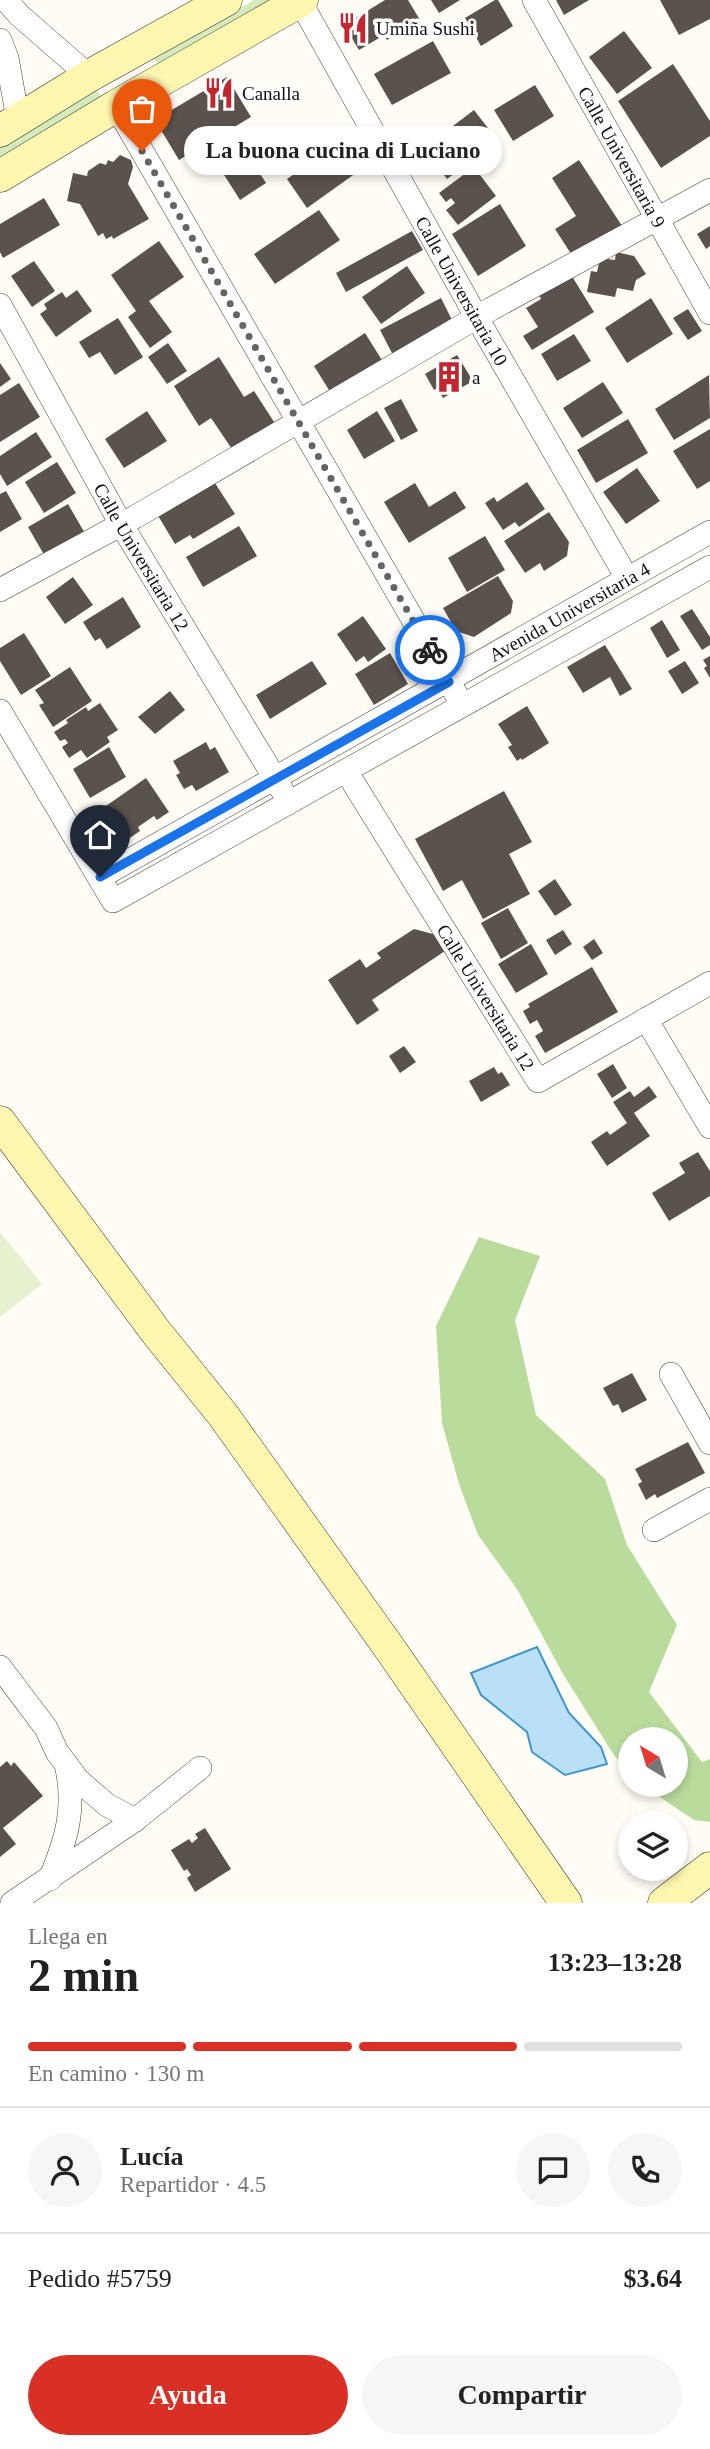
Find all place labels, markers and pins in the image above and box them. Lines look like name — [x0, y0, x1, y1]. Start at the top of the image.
restaurant icon: Umiña Sushi — [336, 11, 370, 45]
place label: Umiña Sushi — [376, 18, 475, 39]
restaurant icon: Canalla — [202, 76, 236, 110]
pin — [112, 79, 172, 151]
place label: Canalla — [242, 83, 301, 104]
callout: La buona cucina di Luciano — [184, 127, 502, 176]
building icon: a — [432, 360, 466, 394]
place label: a — [472, 367, 481, 388]
pin — [70, 805, 130, 877]

